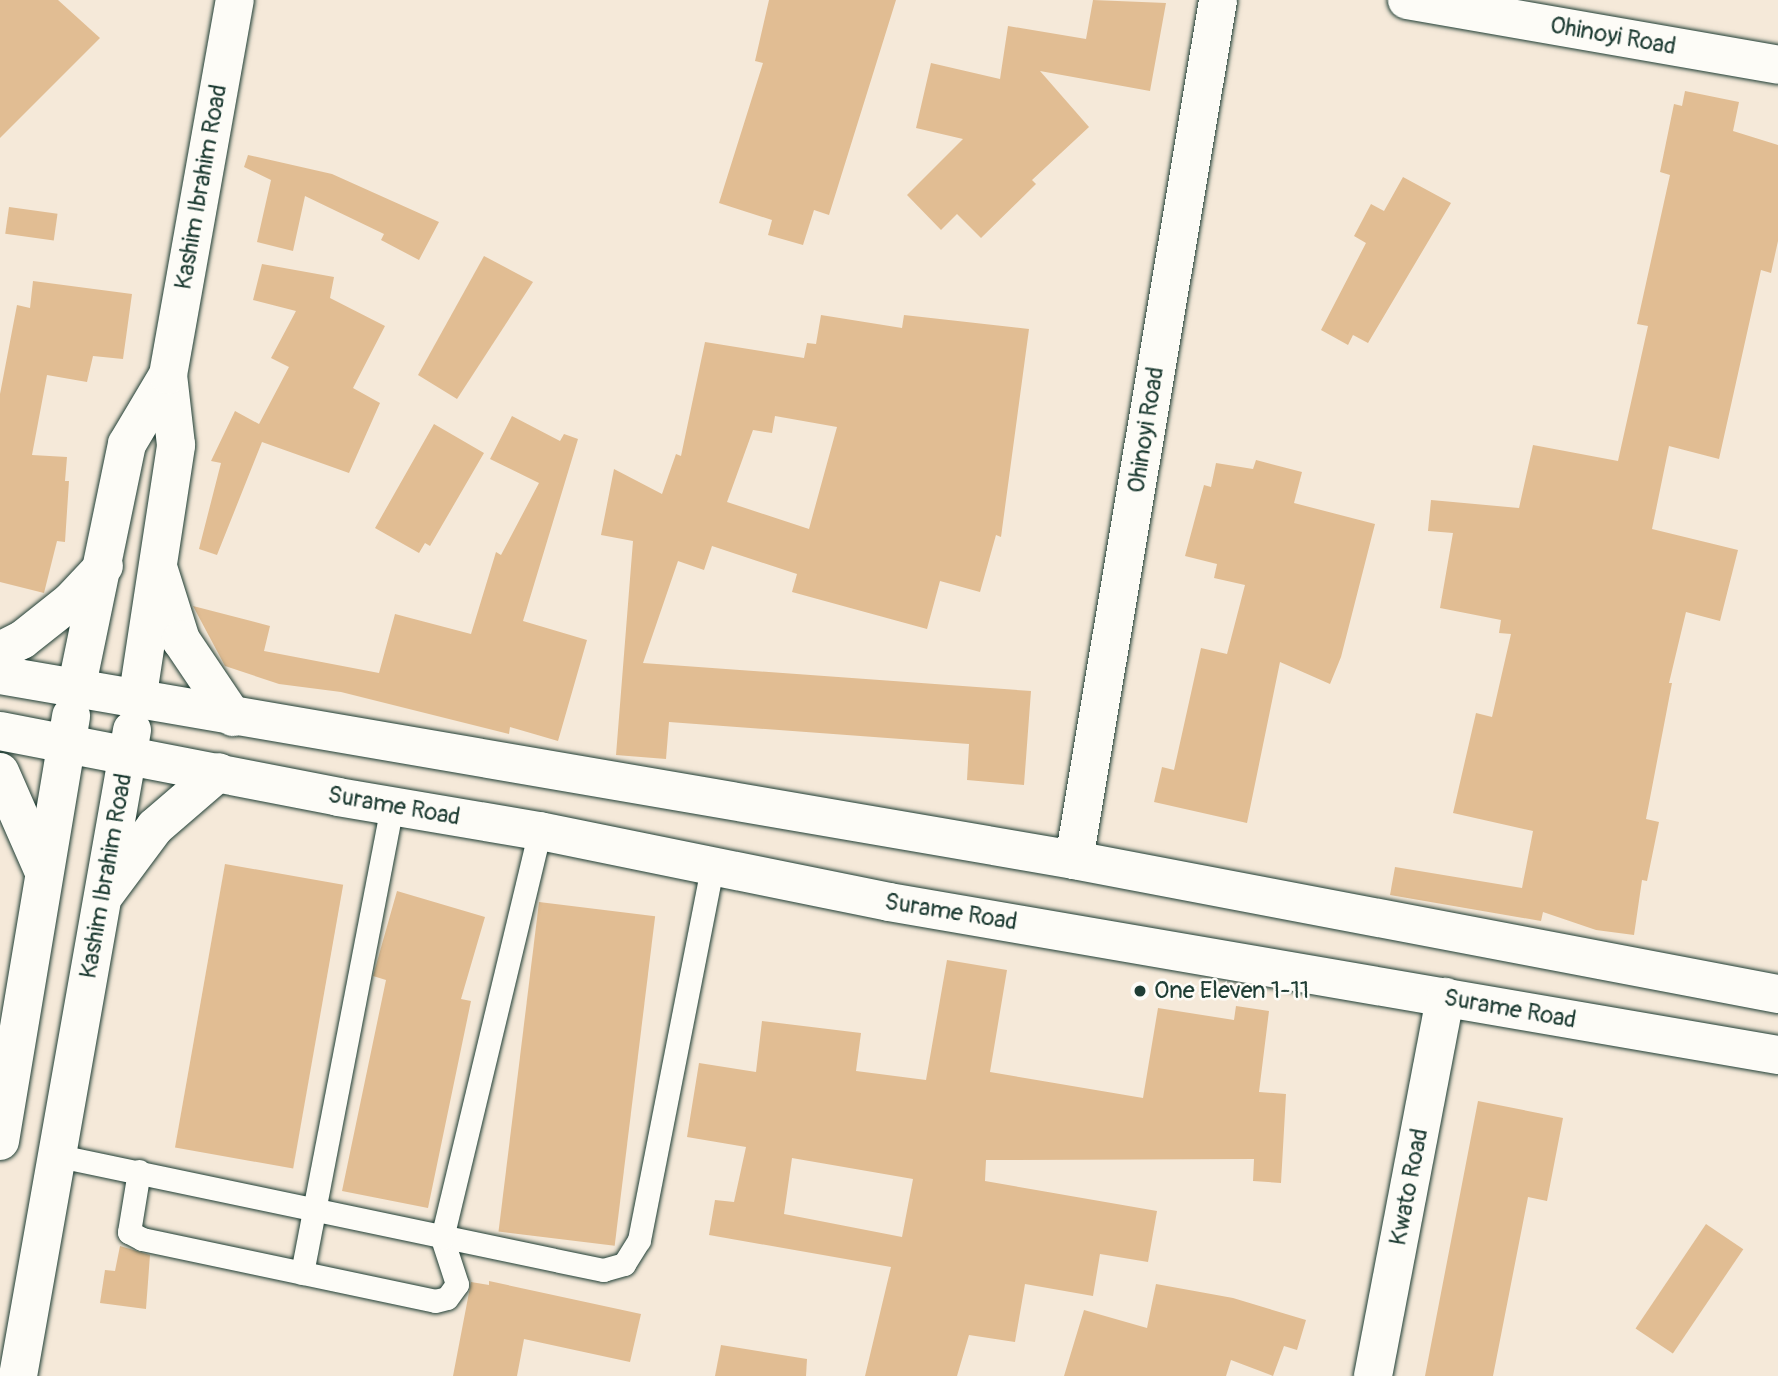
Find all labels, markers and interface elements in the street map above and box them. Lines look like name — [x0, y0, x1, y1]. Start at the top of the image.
street label: Ohinoyi Road — [1548, 11, 1678, 61]
street label: Kashim Ibrahim Road — [169, 82, 233, 292]
street label: Ohinoyi Road — [1122, 365, 1170, 495]
street label: Kashim Ibrahim Road — [74, 771, 138, 981]
street label: Surame Road — [326, 780, 462, 832]
street label: Surame Road — [883, 887, 1019, 937]
place label: One Eleven 1-11 — [1154, 977, 1309, 1005]
marker: One Eleven 1-11 — [1132, 983, 1148, 999]
street label: Surame Road — [1442, 983, 1578, 1035]
street label: Kwato Road — [1384, 1126, 1434, 1248]

